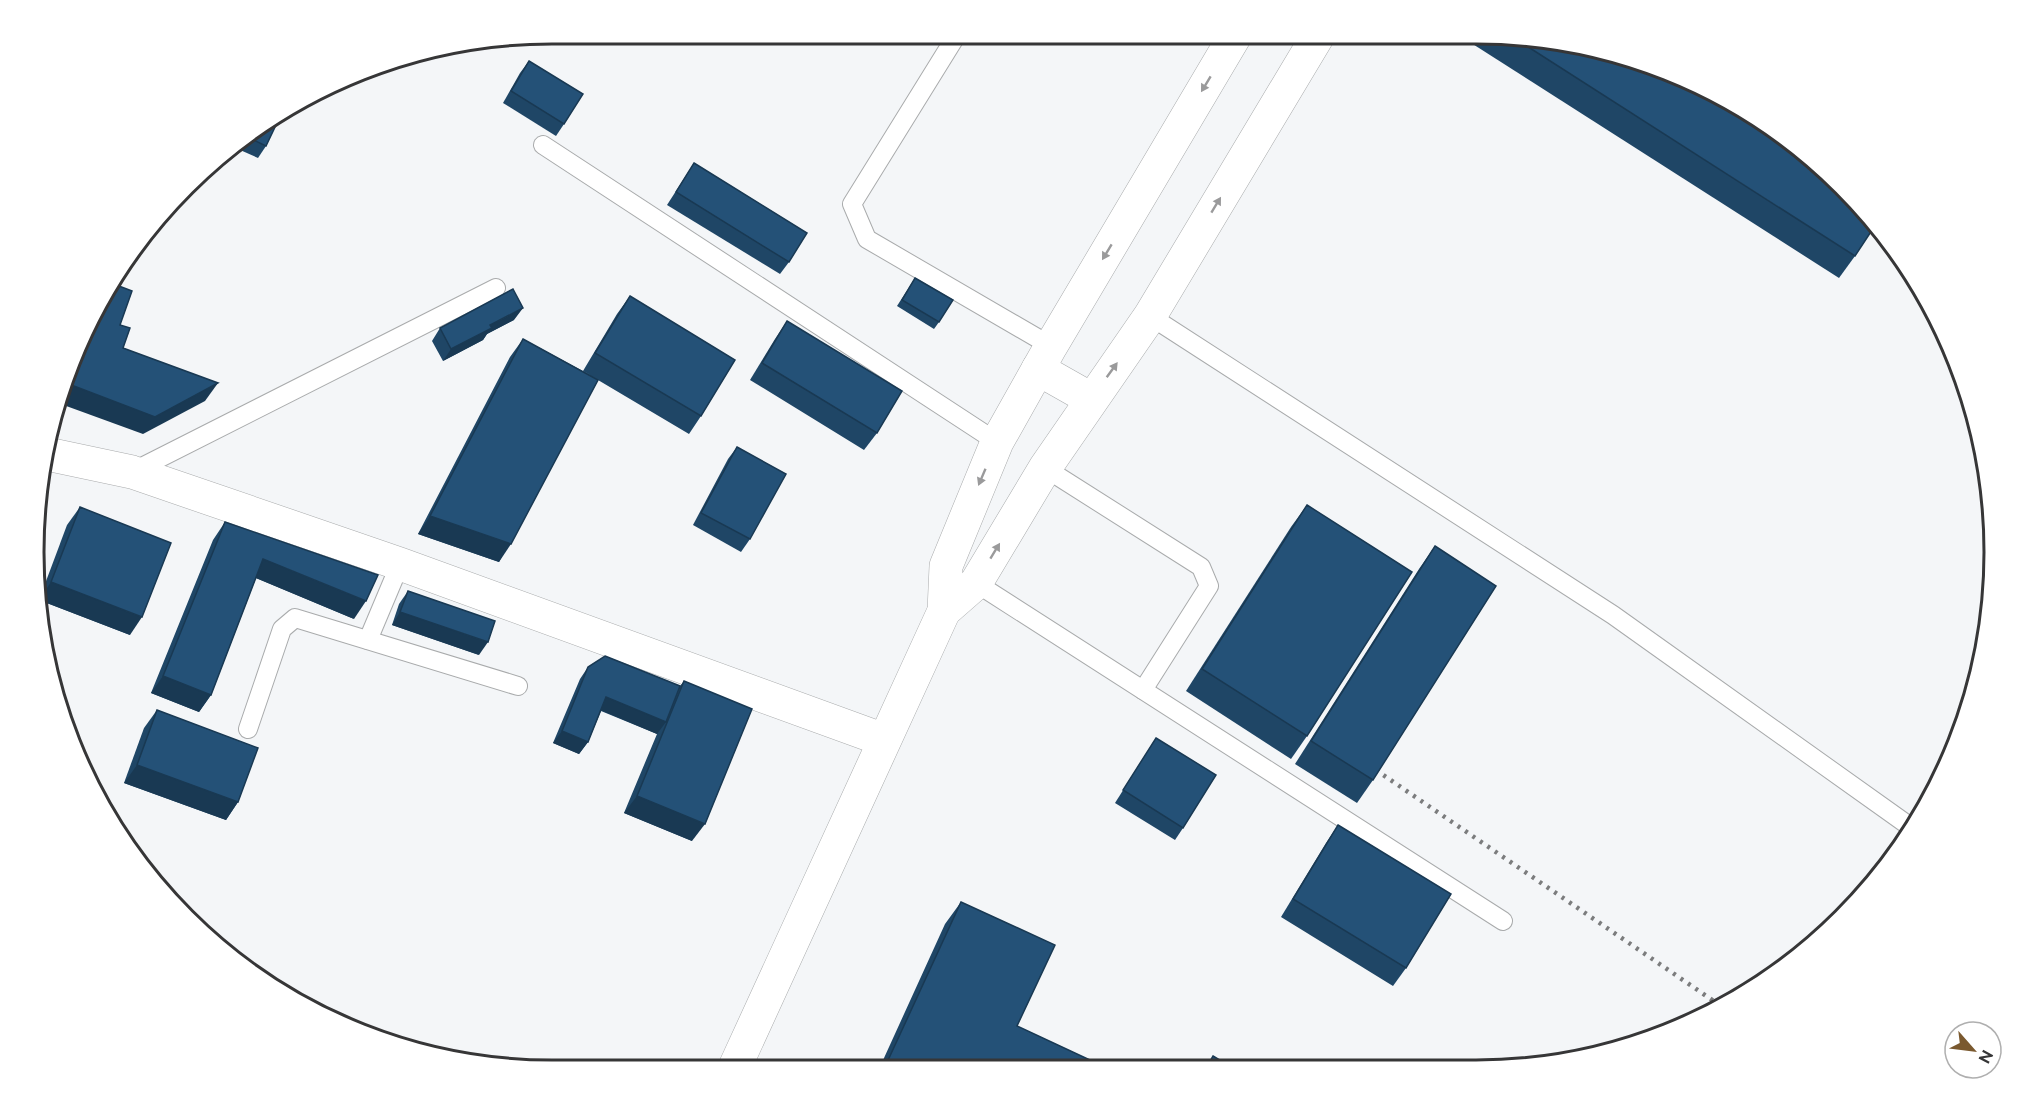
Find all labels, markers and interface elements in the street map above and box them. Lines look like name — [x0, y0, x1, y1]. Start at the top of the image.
one-way arrow — [1201, 76, 1212, 92]
one-way arrow — [1211, 197, 1222, 213]
one-way arrow — [1101, 244, 1112, 260]
one-way arrow — [1105, 362, 1117, 377]
one-way arrow — [977, 469, 987, 487]
one-way arrow — [990, 543, 1000, 560]
north arrow — [1943, 1020, 2003, 1080]
text: N — [1975, 1047, 1997, 1067]

